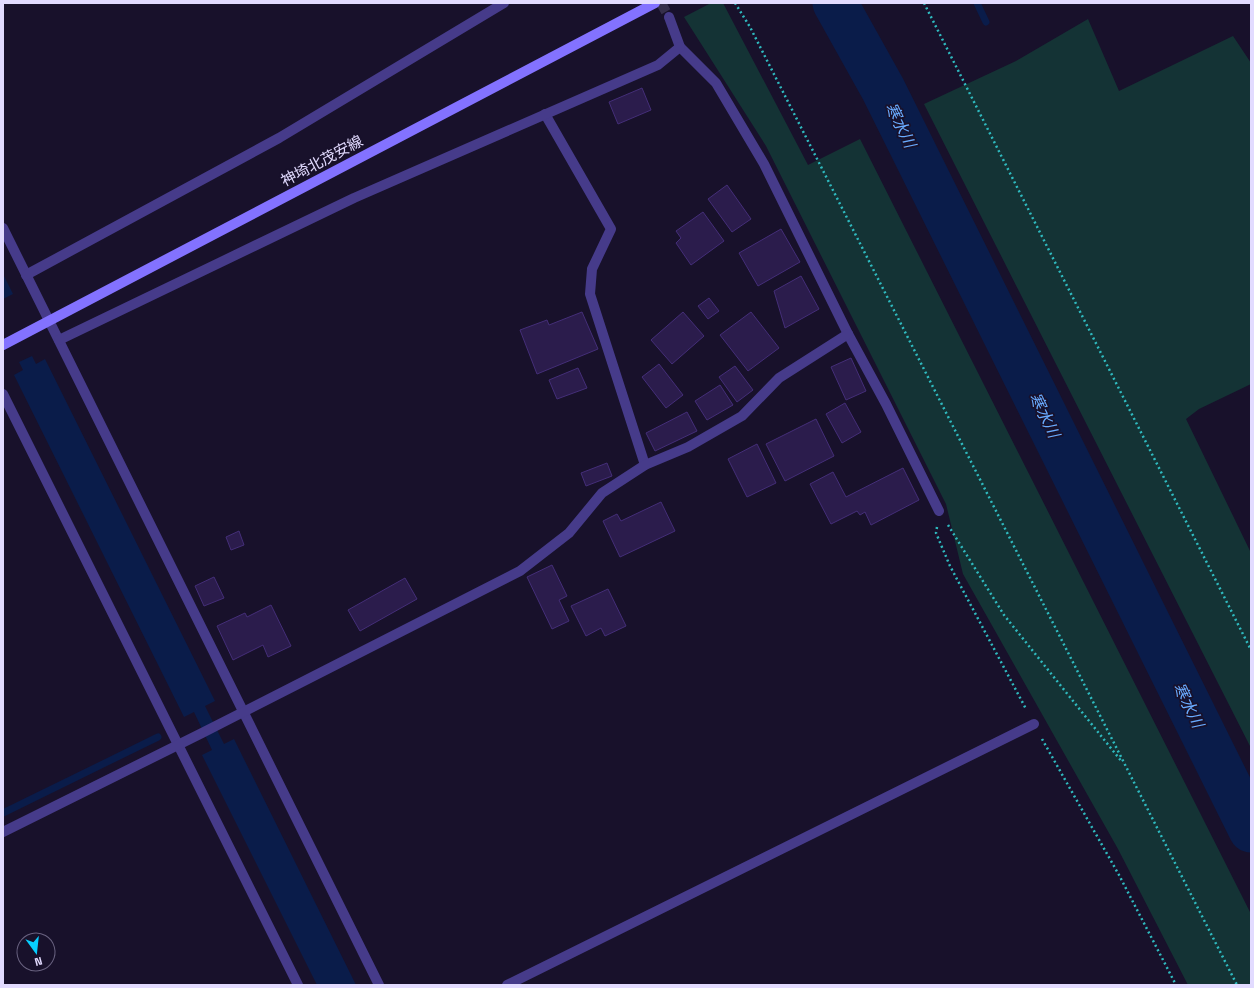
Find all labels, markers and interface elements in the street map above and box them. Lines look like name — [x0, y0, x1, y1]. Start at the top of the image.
water label: 寒水川 — [881, 99, 921, 153]
street label: 神埼北茂安線 — [278, 131, 366, 190]
water label: 寒水川 — [1025, 389, 1065, 443]
water label: 寒水川 — [1169, 679, 1209, 733]
north arrow — [16, 932, 56, 972]
text: N — [33, 954, 44, 969]

